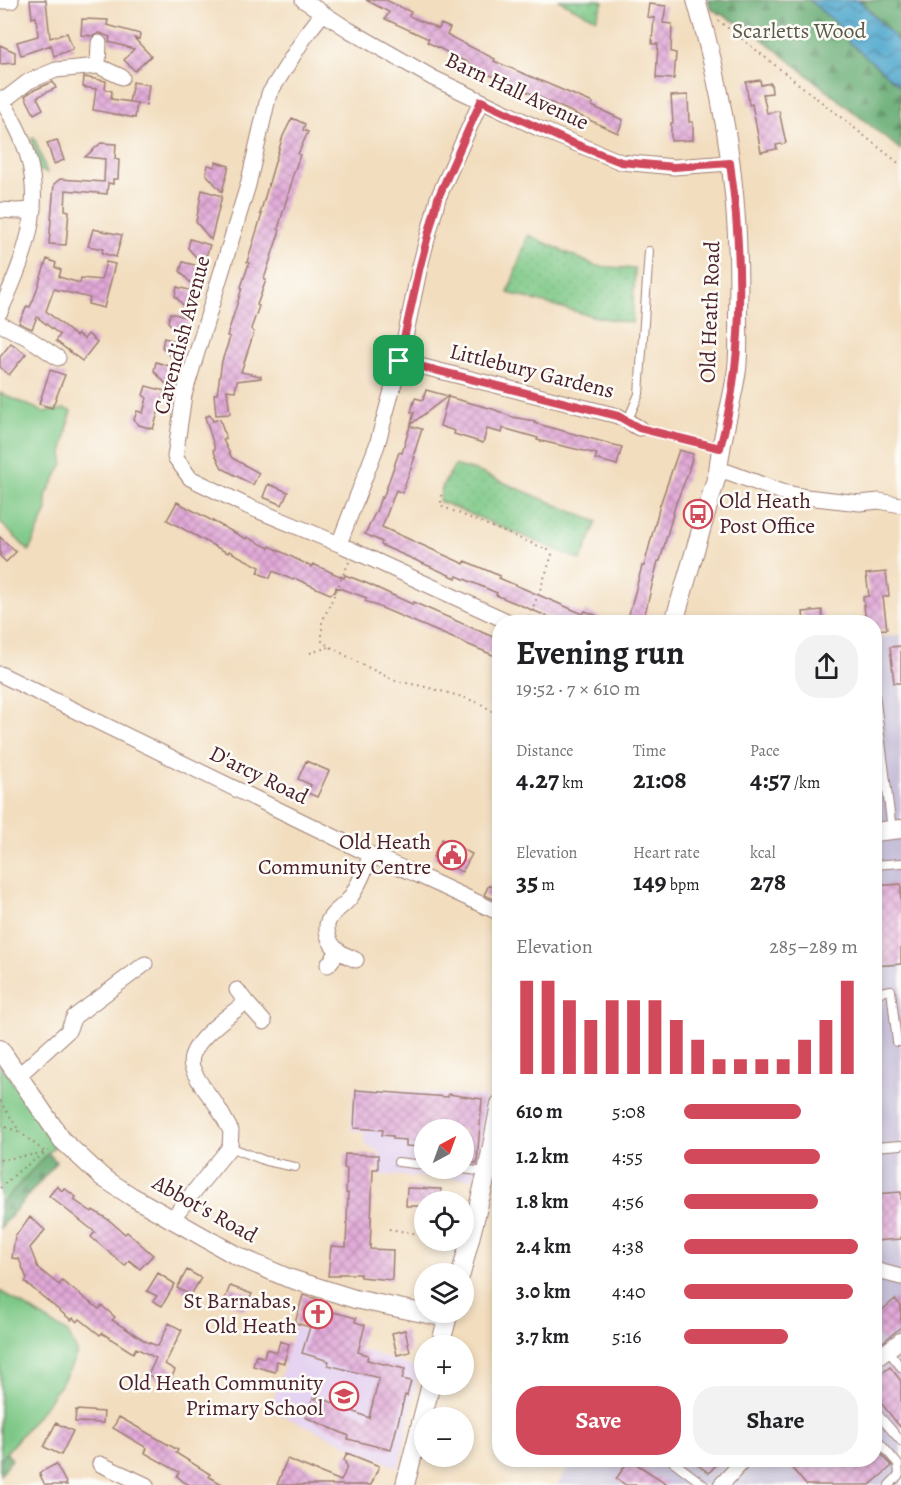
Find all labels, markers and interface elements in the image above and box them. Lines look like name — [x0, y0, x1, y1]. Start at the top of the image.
park label: Scarletts Wood — [732, 16, 866, 46]
street label: Barn Hall Avenue — [440, 45, 594, 137]
street label: Old Heath Road — [693, 240, 727, 384]
street label: Cavendish Avenue — [146, 252, 218, 418]
pin — [373, 335, 424, 386]
street label: Littlebury Gardens — [447, 336, 617, 406]
icon: arrive — [382, 344, 415, 377]
place label: Old Heath Post Office — [719, 486, 815, 541]
bus stop icon: Old Heath Post Office — [682, 498, 714, 530]
text: Evening run — [516, 630, 685, 675]
button: share — [795, 635, 858, 698]
text: 19:52 · 7 × 610 m — [516, 675, 640, 702]
street label: D'arcy Road — [205, 738, 314, 812]
text: Distance — [516, 740, 573, 762]
text: Time — [633, 740, 666, 762]
text: Pace — [750, 740, 780, 762]
text: 4.27 — [516, 762, 559, 797]
text: 21:08 — [633, 762, 687, 797]
text: 4:57 — [750, 762, 791, 797]
text: km — [559, 772, 583, 794]
text: /km — [791, 772, 820, 794]
place label: Old Heath Community Centre — [258, 827, 431, 882]
public building icon: Old Heath Community Centre — [436, 839, 468, 871]
text: Elevation — [516, 842, 577, 864]
text: Heart rate — [633, 842, 700, 864]
text: kcal — [750, 842, 776, 864]
text: 35 — [516, 864, 538, 899]
text: 149 — [633, 864, 667, 899]
text: 278 — [750, 864, 786, 899]
text: m — [538, 874, 555, 896]
text: bpm — [667, 874, 700, 896]
text: Elevation — [516, 933, 593, 960]
text: 285–289 m — [769, 933, 858, 960]
text: 610 m — [516, 1098, 563, 1125]
text: 5:08 — [612, 1098, 646, 1125]
north arrow — [414, 1119, 474, 1179]
map controls — [414, 1119, 474, 1467]
text: 1.2 km — [516, 1143, 569, 1170]
text: 4:55 — [612, 1143, 643, 1170]
street label: Abbot's Road — [146, 1167, 263, 1250]
text: 1.8 km — [516, 1188, 569, 1215]
text: 4:56 — [612, 1188, 644, 1215]
button: locate — [414, 1191, 474, 1251]
text: 2.4 km — [516, 1233, 571, 1260]
text: 4:38 — [612, 1233, 644, 1260]
button: layers — [414, 1263, 474, 1323]
text: 3.0 km — [516, 1278, 571, 1305]
text: 4:40 — [612, 1278, 646, 1305]
place label: St Barnabas, Old Heath — [183, 1286, 297, 1341]
church icon: St Barnabas, Old Heath — [302, 1298, 334, 1330]
text: 3.7 km — [516, 1323, 569, 1350]
text: 5:16 — [612, 1323, 641, 1350]
button: + — [414, 1335, 474, 1395]
place label: Old Heath Community Primary School — [118, 1368, 323, 1423]
school or university icon: Old Heath Community Primary School — [328, 1380, 360, 1412]
button: Save — [516, 1386, 681, 1455]
button: Share — [693, 1386, 858, 1455]
button: − — [414, 1407, 474, 1467]

